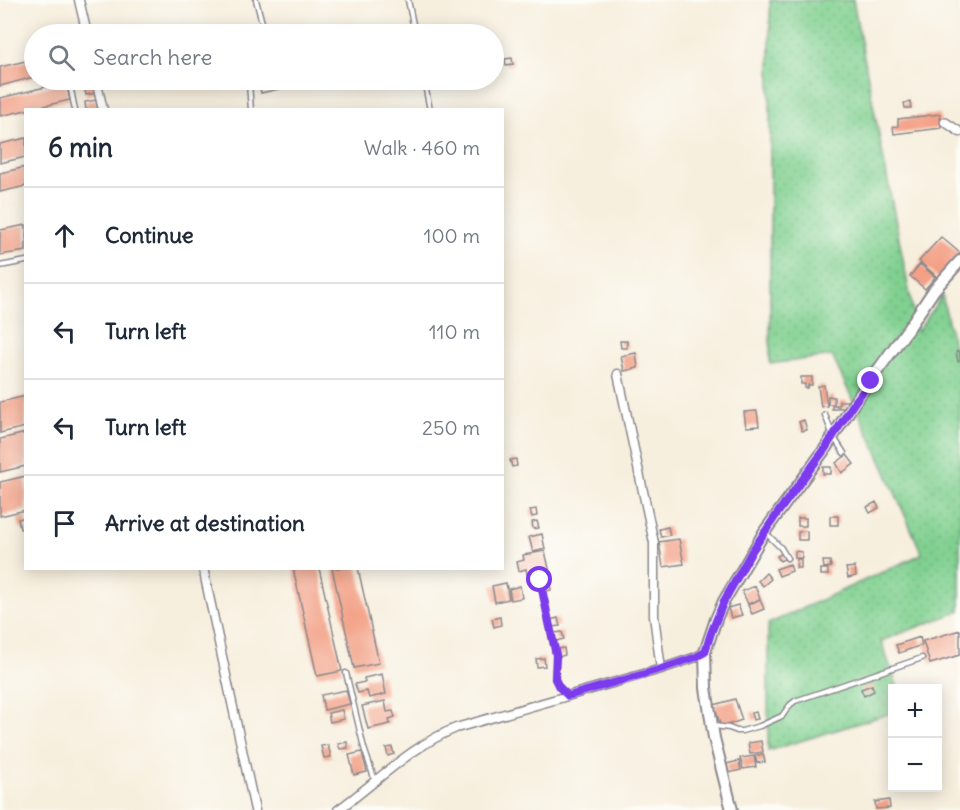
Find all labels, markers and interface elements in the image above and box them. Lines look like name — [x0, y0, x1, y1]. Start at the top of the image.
search box — [24, 24, 504, 90]
icon: search — [45, 41, 78, 74]
text: Search here — [93, 43, 212, 71]
text: 6 min — [48, 131, 113, 164]
text: Walk · 460 m — [364, 135, 480, 160]
icon: ahead — [48, 219, 81, 252]
text: Continue — [105, 221, 194, 249]
text: 100 m — [423, 223, 480, 248]
icon: left — [48, 315, 81, 348]
text: Turn left — [105, 317, 186, 345]
text: 110 m — [429, 319, 480, 344]
route end — [857, 367, 883, 393]
icon: left — [48, 411, 81, 444]
text: Turn left — [105, 413, 186, 441]
text: 250 m — [422, 415, 480, 440]
icon: arrive — [48, 507, 81, 540]
text: Arrive at destination — [105, 509, 305, 537]
route start — [526, 566, 552, 592]
map controls — [888, 684, 942, 792]
button: + — [888, 684, 942, 738]
button: − — [888, 738, 942, 792]

